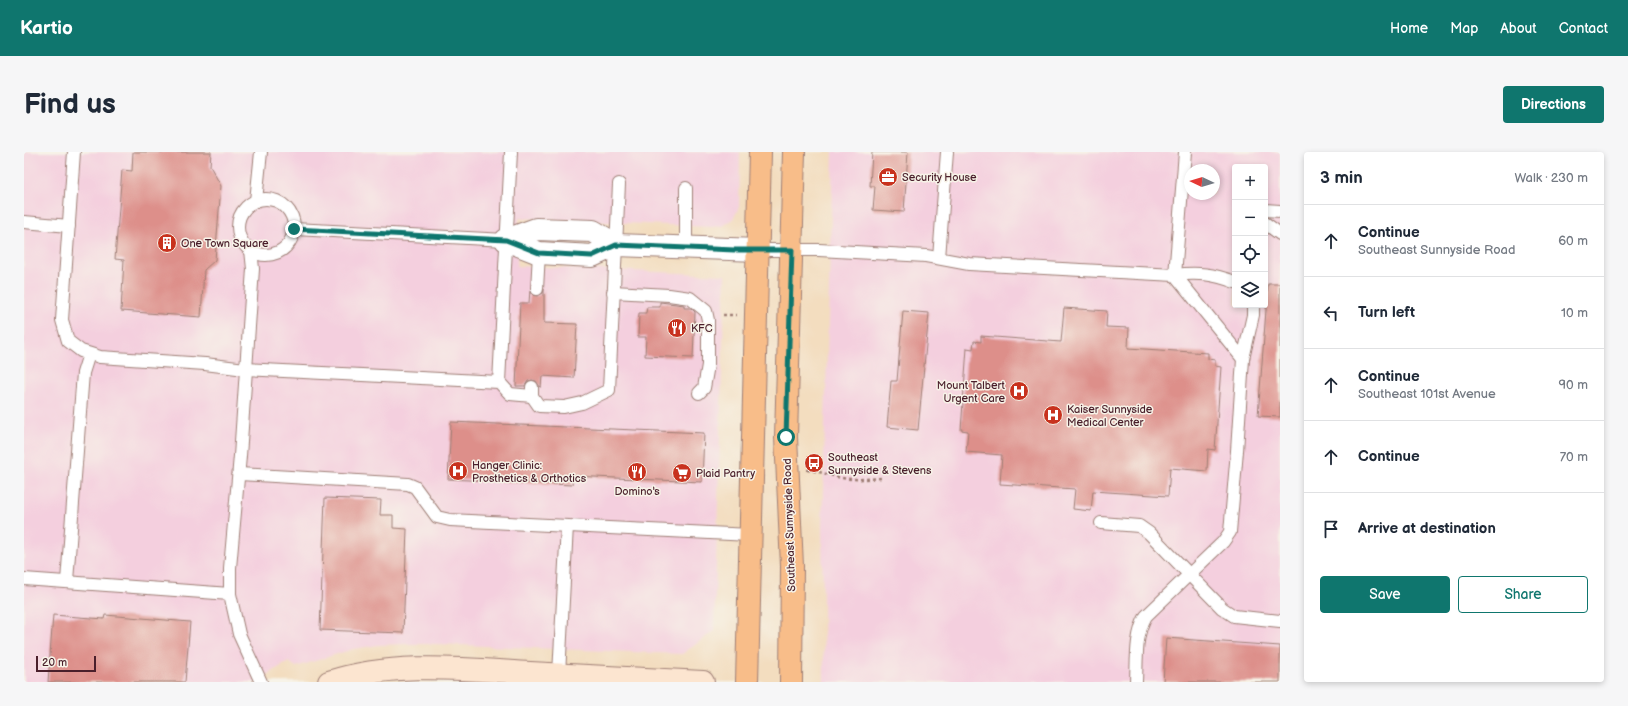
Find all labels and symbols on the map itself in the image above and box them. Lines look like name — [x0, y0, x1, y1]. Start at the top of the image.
north arrow — [1184, 164, 1220, 200]
office icon: Security House — [877, 166, 899, 188]
place label: Security House — [902, 171, 977, 184]
route end — [285, 220, 303, 238]
building icon: One Town Square — [156, 232, 178, 254]
place label: One Town Square — [181, 237, 269, 250]
restaurant icon: KFC — [666, 317, 688, 339]
place label: KFC — [691, 322, 713, 335]
place label: Mount Talbert Urgent Care — [937, 379, 1006, 405]
hospital icon: Mount Talbert Urgent Care — [1008, 380, 1030, 402]
place label: Kaiser Sunnyside Medical Center — [1067, 403, 1153, 429]
hospital icon: Kaiser Sunnyside Medical Center — [1042, 404, 1064, 426]
route start — [777, 428, 795, 446]
place label: Southeast Sunnyside & Stevens — [828, 451, 932, 477]
bus stop icon: Southeast Sunnyside & Stevens — [803, 452, 825, 474]
street label: Southeast Sunnyside Road — [781, 458, 798, 592]
place label: Hanger Clinic: Prosthetics & Orthotics — [472, 459, 587, 485]
hospital icon: Hanger Clinic: Prosthetics & Orthotics — [447, 460, 469, 482]
restaurant icon: Domino's — [626, 461, 648, 483]
supermarket icon: Plaid Pantry — [671, 462, 693, 484]
place label: Plaid Pantry — [696, 467, 755, 480]
place label: Domino's — [614, 485, 660, 498]
scale bar — [36, 654, 96, 673]

